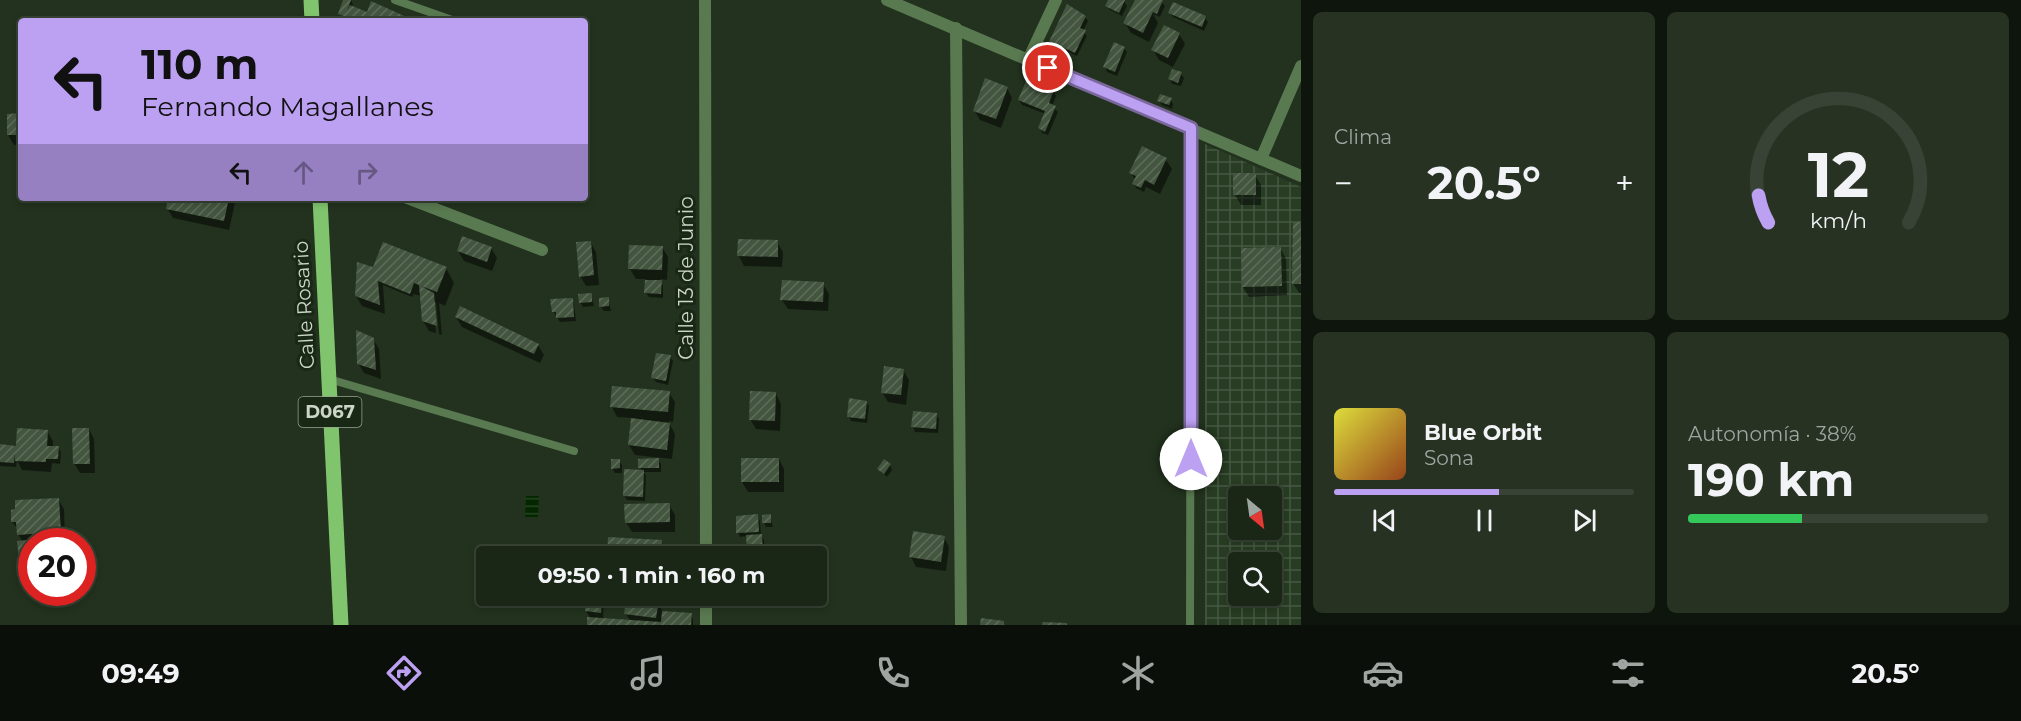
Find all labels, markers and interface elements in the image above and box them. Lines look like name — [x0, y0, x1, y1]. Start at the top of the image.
text: 110 m — [141, 38, 258, 90]
icon: left — [42, 42, 120, 120]
pin — [1022, 42, 1073, 93]
icon: arrive — [1031, 51, 1064, 84]
text: Fernando Magallanes — [141, 90, 434, 123]
text: Clima — [1334, 125, 1392, 149]
text: 12 — [1807, 137, 1869, 213]
text: 20.5° — [1427, 155, 1541, 210]
icon: left — [224, 156, 257, 189]
icon: ahead — [287, 156, 320, 189]
icon: right — [350, 156, 383, 189]
text: − — [1334, 163, 1353, 203]
text: + — [1615, 163, 1634, 203]
street label: Calle 13 de Junio — [674, 196, 698, 360]
text: km/h — [1809, 207, 1867, 233]
street label: Calle Rosario — [289, 240, 319, 370]
road number: D067 — [298, 397, 362, 427]
text: Blue Orbit — [1424, 419, 1542, 446]
text: Autonomía · 38% — [1688, 422, 1856, 446]
position arrow — [1159, 427, 1223, 491]
text: Sona — [1424, 446, 1474, 470]
text: 190 km — [1688, 452, 1854, 507]
north arrow — [1228, 486, 1282, 540]
map controls — [1228, 486, 1282, 606]
icon: previous — [1368, 504, 1401, 537]
icon: pause — [1468, 504, 1501, 537]
icon: next — [1568, 504, 1601, 537]
speed limit sign: 20 — [18, 528, 96, 606]
button: search — [1228, 552, 1282, 606]
text: 09:50 · 1 min · 160 m — [538, 562, 765, 589]
icon: directions — [383, 652, 425, 694]
icon: music — [627, 652, 669, 694]
icon: phone — [872, 652, 914, 694]
icon: climate — [1117, 652, 1159, 694]
icon: car — [1362, 652, 1404, 694]
icon: filters — [1607, 652, 1649, 694]
text: 09:49 — [101, 657, 180, 690]
text: 20.5° — [1851, 657, 1920, 690]

